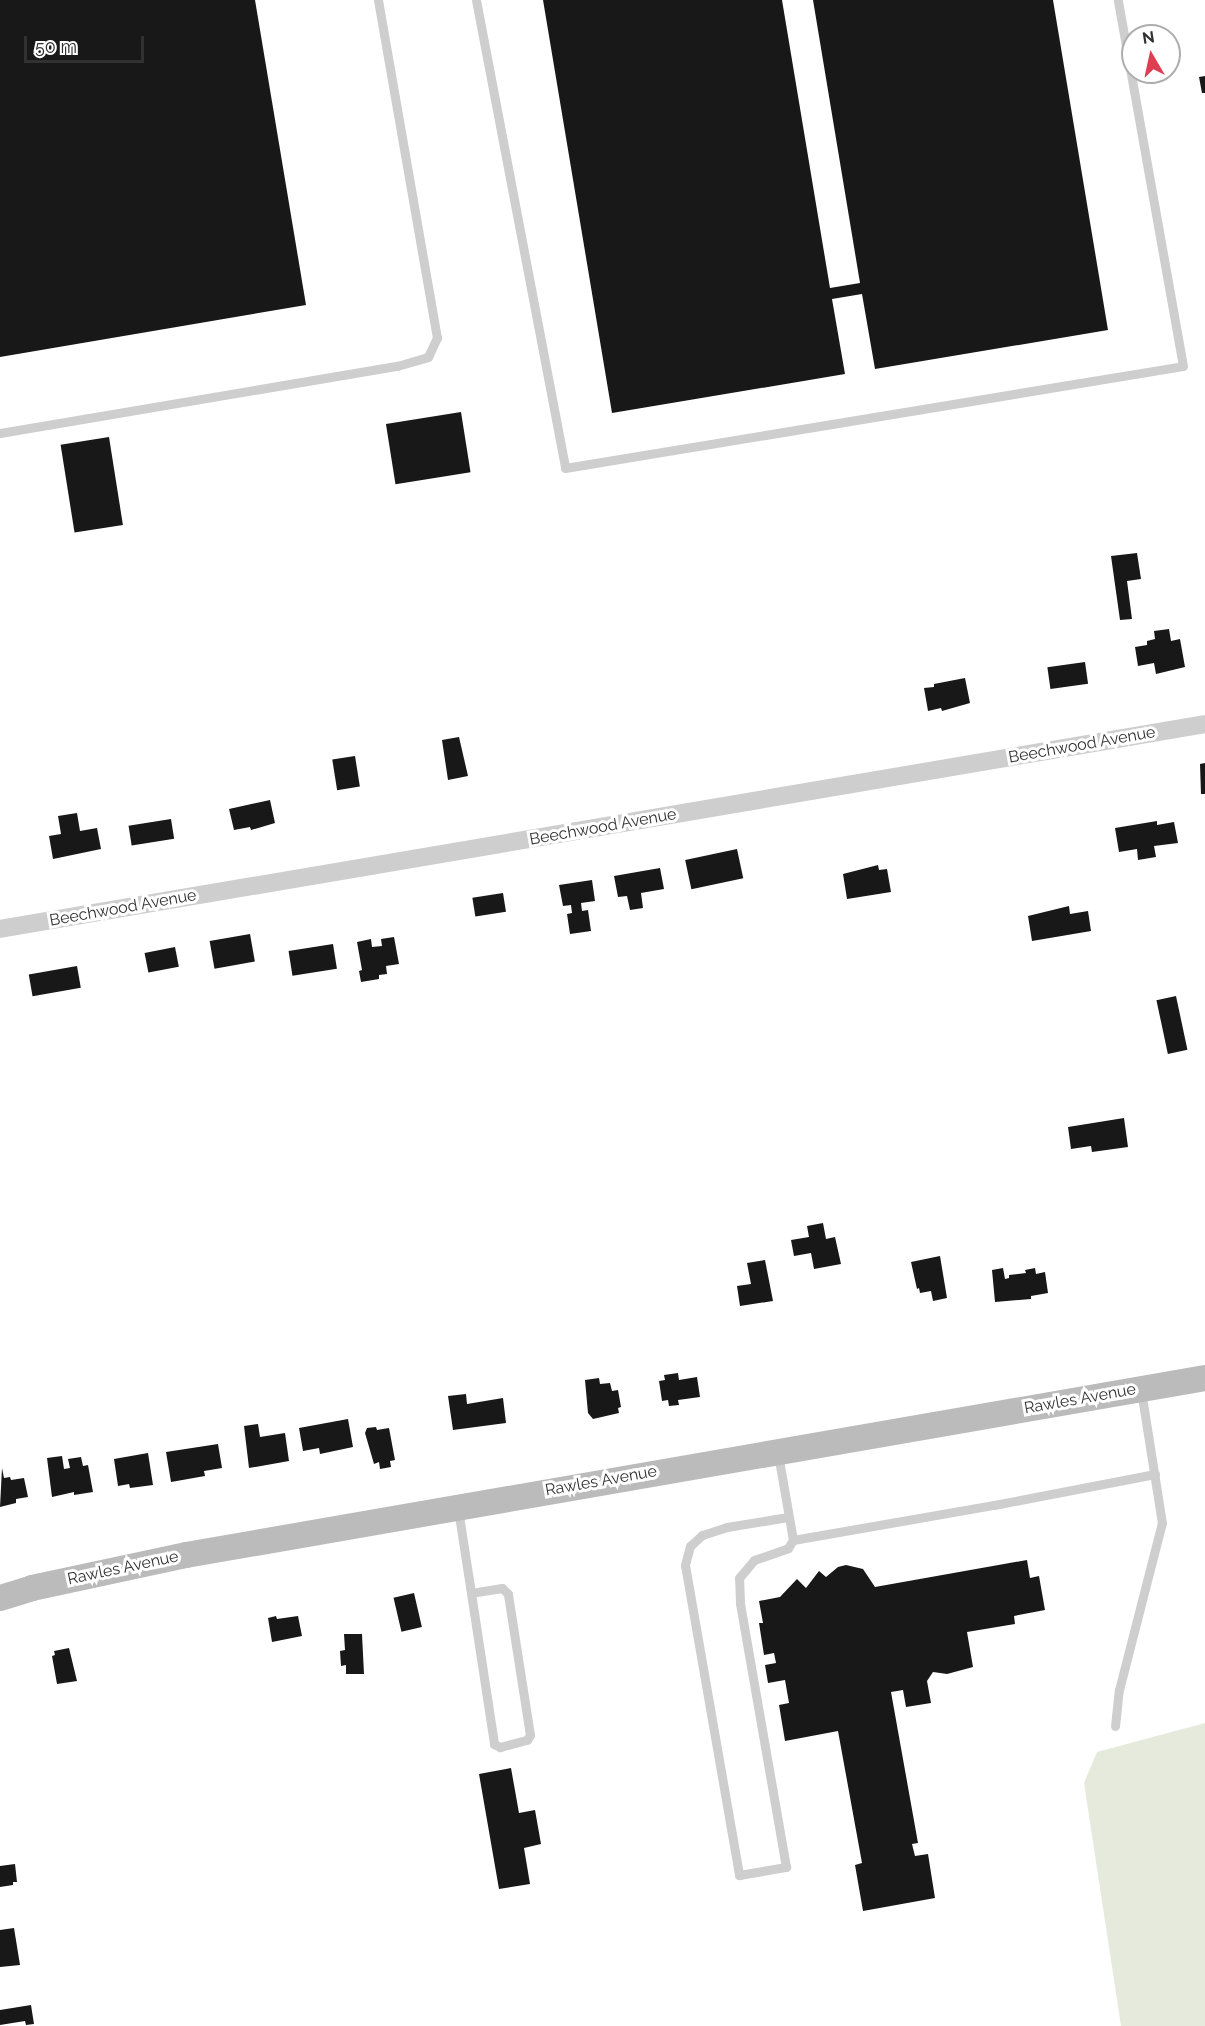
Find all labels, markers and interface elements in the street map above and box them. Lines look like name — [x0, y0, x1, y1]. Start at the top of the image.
scale bar — [27, 24, 147, 62]
north arrow — [1121, 24, 1181, 84]
text: N — [1141, 27, 1156, 48]
text: 50 m — [35, 36, 77, 57]
street label: Beechwood Avenue — [1007, 723, 1157, 767]
street label: Beechwood Avenue — [528, 805, 678, 849]
street label: Beechwood Avenue — [48, 886, 198, 930]
street label: Rawles Avenue — [1022, 1380, 1138, 1418]
street label: Rawles Avenue — [543, 1462, 659, 1500]
street label: Rawles Avenue — [65, 1547, 181, 1589]

